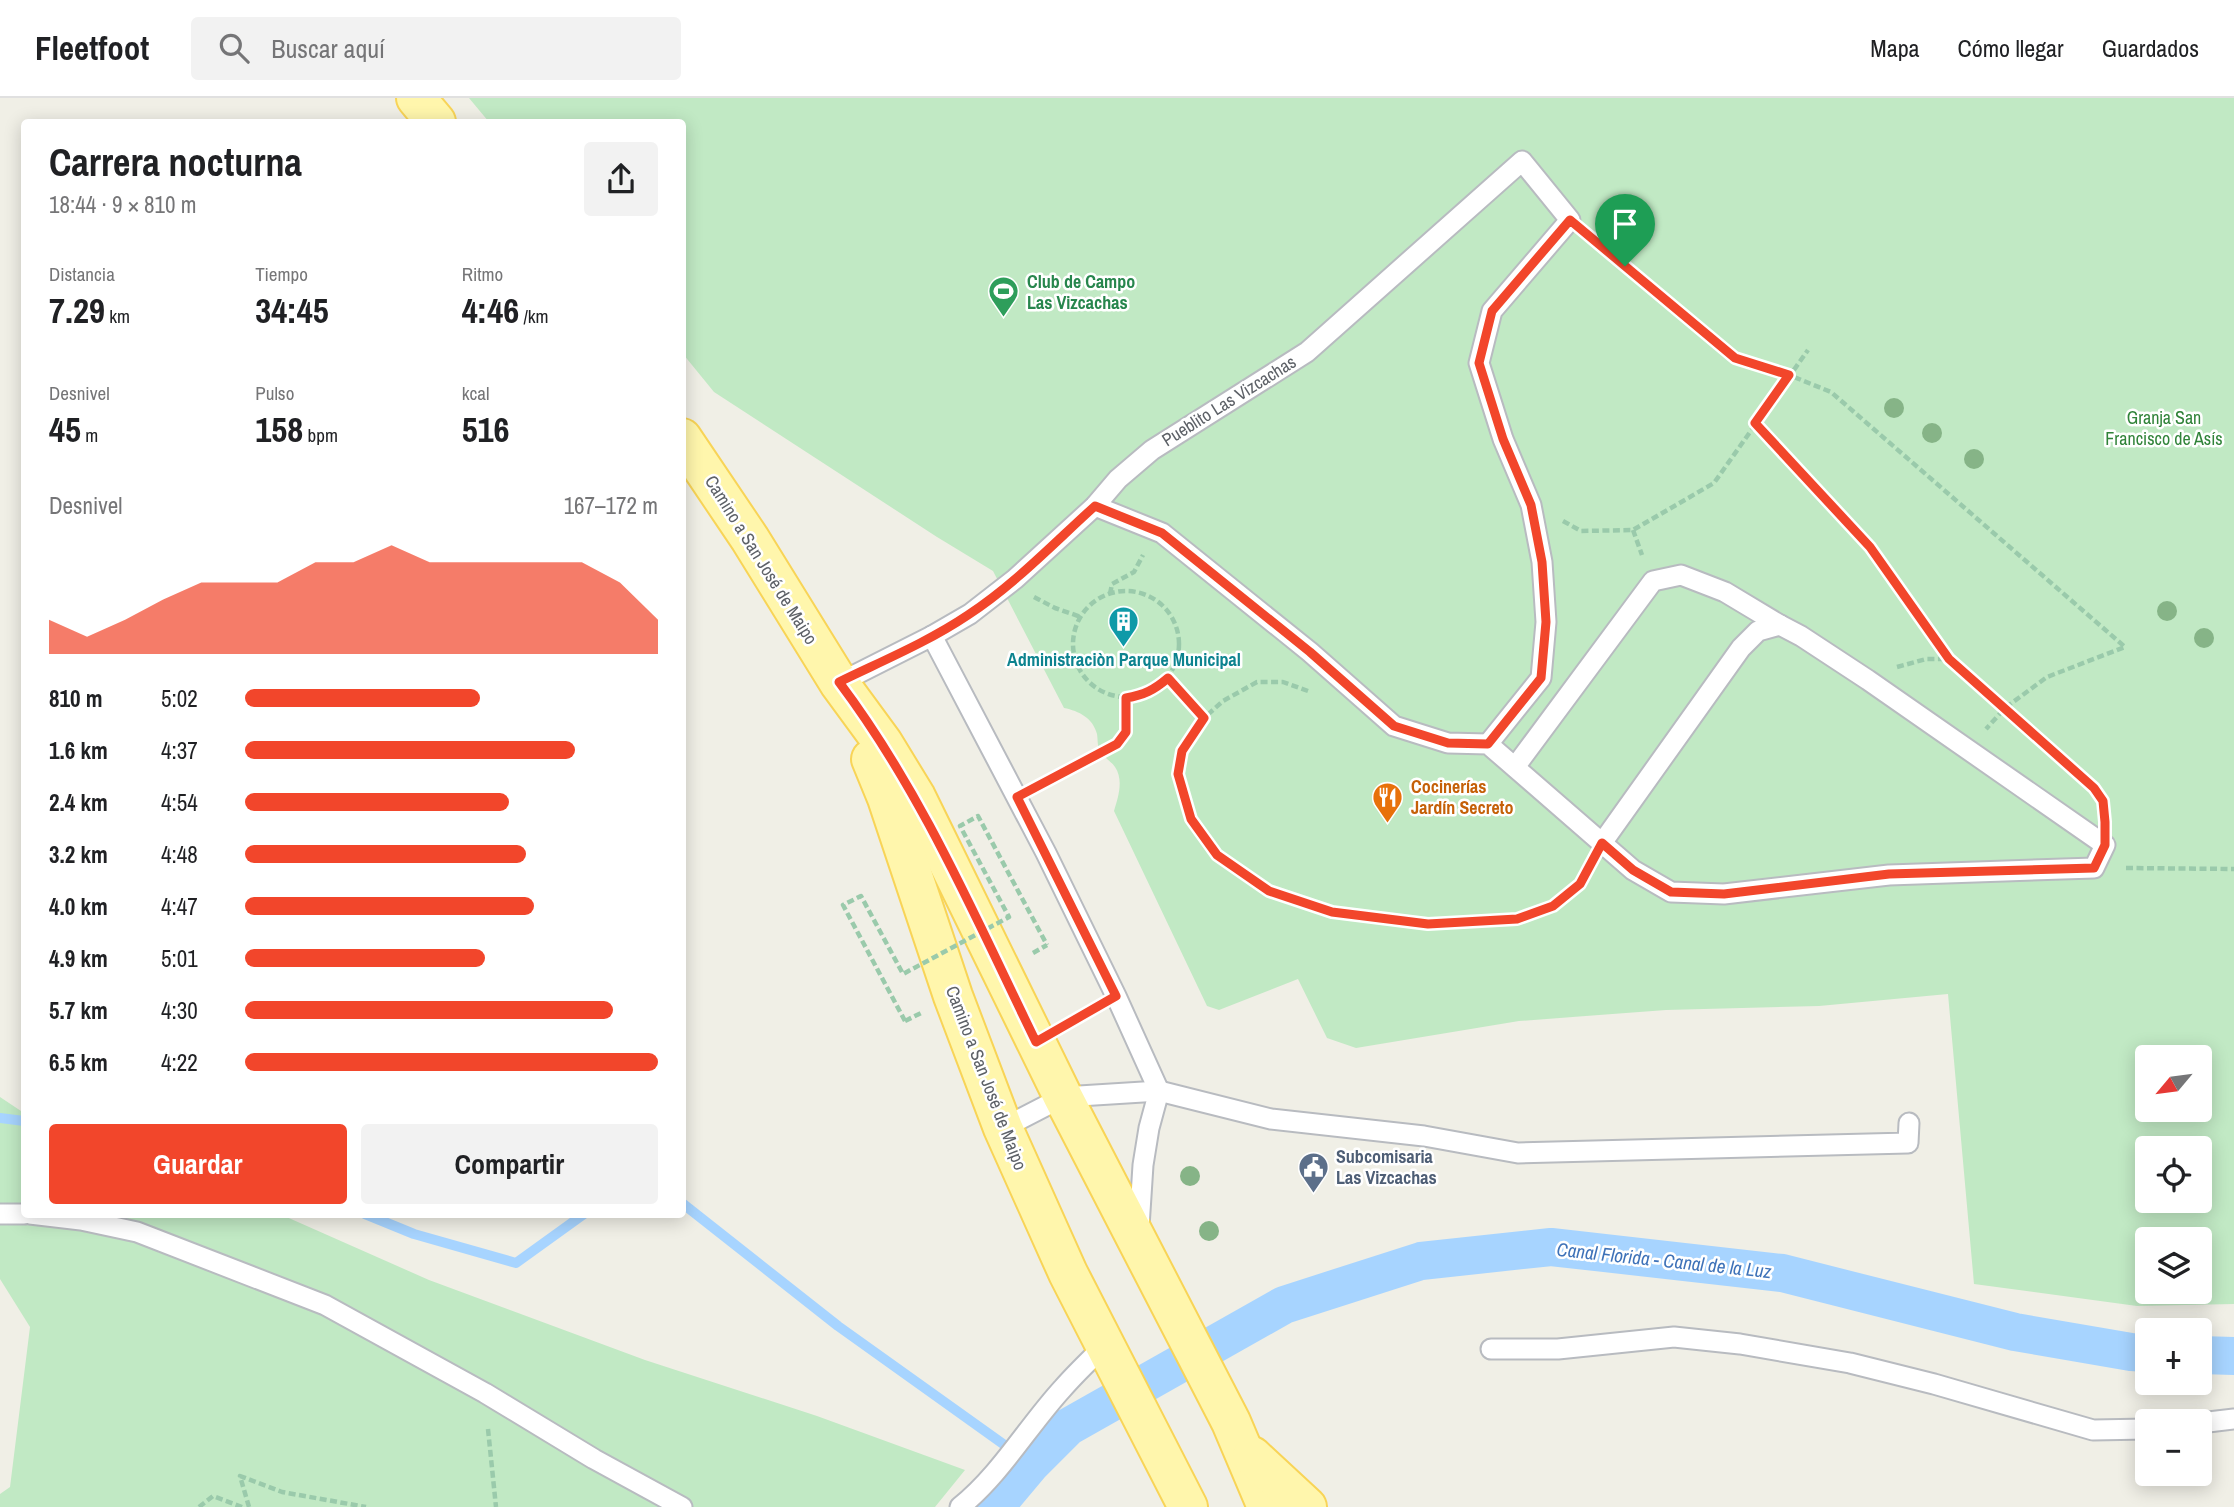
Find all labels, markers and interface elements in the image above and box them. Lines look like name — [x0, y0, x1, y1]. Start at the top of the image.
search box — [191, 17, 681, 80]
text: Fleetfoot — [35, 26, 149, 70]
icon: search — [215, 29, 253, 67]
text: Buscar aquí — [271, 31, 385, 66]
text: Mapa — [1870, 32, 1920, 64]
text: Cómo llegar — [1958, 32, 2064, 64]
text: Guardados — [2102, 32, 2199, 64]
text: Carrera nocturna — [49, 137, 302, 188]
button: share — [584, 142, 658, 216]
text: 18:44 · 9 × 810 m — [49, 189, 196, 220]
pin — [1595, 194, 1655, 266]
icon: arrive — [1606, 205, 1644, 243]
text: Distancia — [49, 261, 115, 287]
text: Tiempo — [255, 261, 308, 287]
text: Ritmo — [462, 261, 503, 287]
place label: Club de Campo Las Vizcachas — [1027, 269, 1135, 315]
sports icon: Club de Campo Las Vizcachas — [987, 275, 1021, 319]
text: 7.29 — [49, 287, 105, 334]
text: 34:45 — [255, 287, 329, 334]
text: 4:46 — [462, 287, 519, 334]
text: km — [105, 303, 130, 329]
text: /km — [519, 303, 549, 329]
street label: Pueblito Las Vizcachas — [1157, 349, 1301, 452]
text: Desnivel — [49, 380, 110, 406]
text: Pulso — [255, 380, 294, 406]
text: kcal — [462, 380, 489, 406]
park label: Granja San Francisco de Asís — [2105, 405, 2223, 451]
text: 45 — [49, 406, 81, 453]
text: 158 — [255, 406, 303, 453]
text: 516 — [462, 406, 510, 453]
text: m — [81, 422, 98, 448]
text: bpm — [303, 422, 338, 448]
street label: Camino a San José de Maipo — [699, 470, 824, 649]
text: Desnivel — [49, 490, 122, 521]
text: 167–172 m — [564, 490, 658, 521]
building icon: Administraciòn Parque Municipal — [1107, 605, 1141, 649]
place label: Administraciòn Parque Municipal — [1007, 647, 1241, 672]
text: 810 m — [49, 683, 102, 714]
text: 5:02 — [161, 683, 198, 714]
text: 1.6 km — [49, 735, 108, 766]
text: 4:37 — [161, 735, 198, 766]
place label: Cocinerías Jardín Secreto — [1411, 774, 1514, 820]
restaurant icon: Cocinerías Jardín Secreto — [1371, 780, 1405, 824]
text: 2.4 km — [49, 787, 108, 818]
text: 4:54 — [161, 787, 198, 818]
text: 3.2 km — [49, 839, 108, 870]
text: 4:48 — [161, 839, 198, 870]
text: 4.0 km — [49, 891, 108, 922]
text: 4:47 — [161, 891, 198, 922]
text: 4.9 km — [49, 943, 108, 974]
text: 5:01 — [161, 943, 198, 974]
street label: Camino a San José de Maipo — [940, 982, 1033, 1173]
text: 5.7 km — [49, 995, 108, 1026]
text: 4:30 — [161, 995, 198, 1026]
north arrow — [2135, 1045, 2212, 1122]
map controls — [2135, 1045, 2212, 1486]
text: 6.5 km — [49, 1047, 108, 1078]
text: 4:22 — [161, 1047, 198, 1078]
button: Guardar — [49, 1124, 347, 1204]
button: Compartir — [361, 1124, 658, 1204]
button: locate — [2135, 1136, 2212, 1213]
place label: Subcomisaria Las Vizcachas — [1336, 1144, 1437, 1190]
public building icon: Subcomisaria Las Vizcachas — [1296, 1150, 1330, 1194]
button: layers — [2135, 1227, 2212, 1304]
water label: Canal Florida - Canal de la Luz — [1555, 1236, 1773, 1284]
button: + — [2135, 1318, 2212, 1395]
button: − — [2135, 1409, 2212, 1486]

